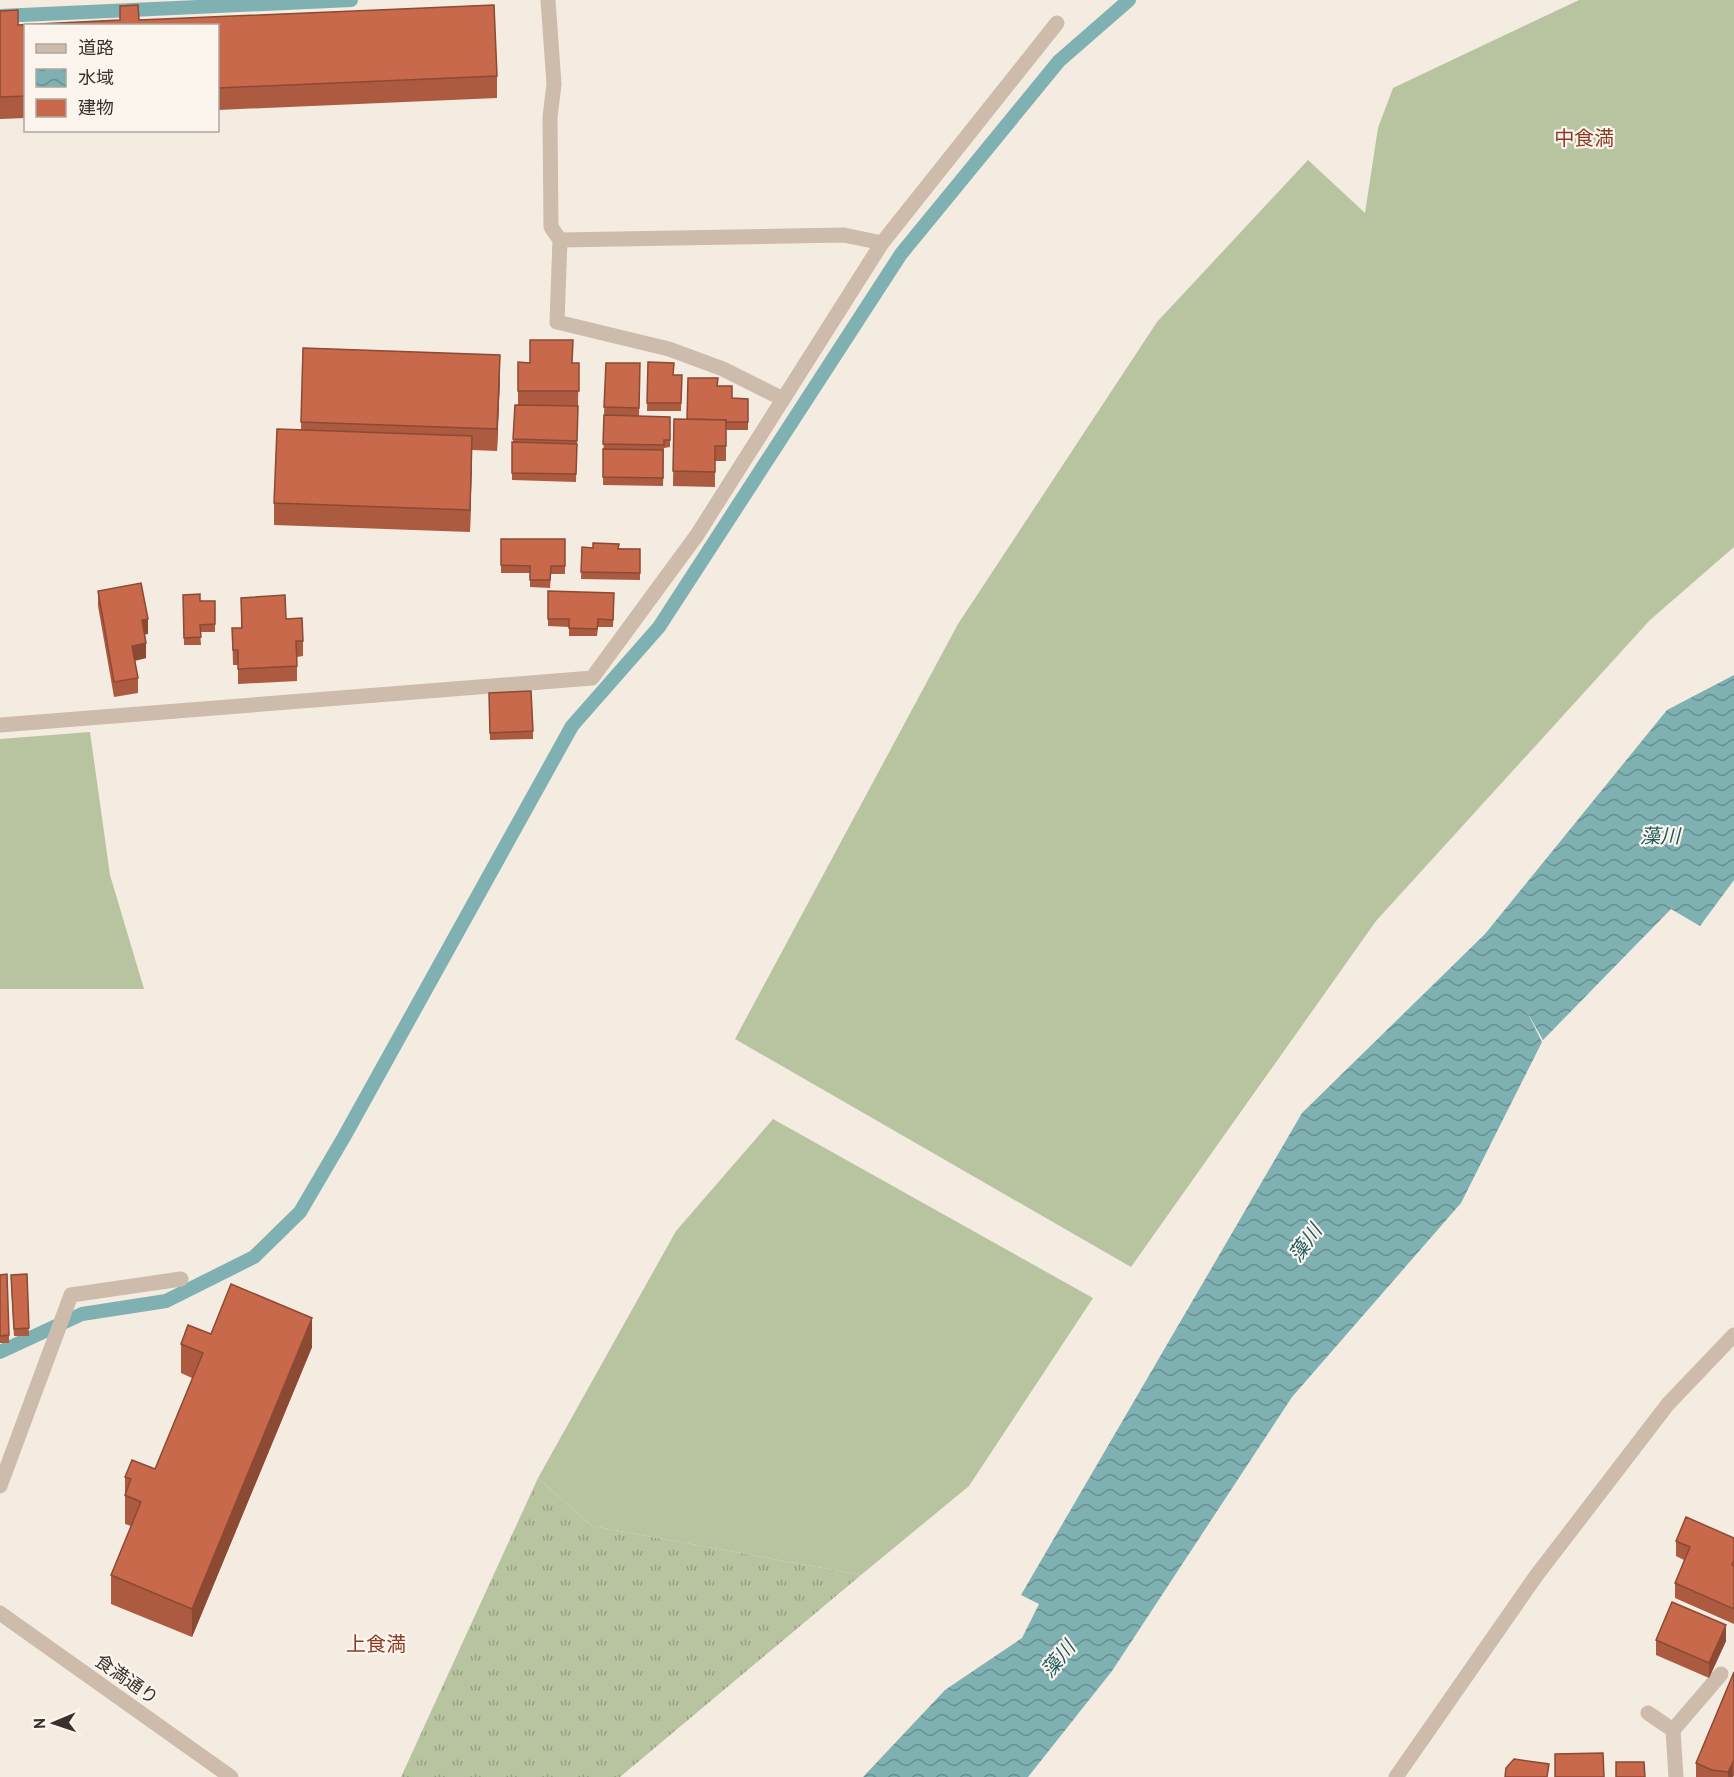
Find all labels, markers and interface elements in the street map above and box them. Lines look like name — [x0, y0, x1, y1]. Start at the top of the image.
legend — [24, 24, 219, 132]
text: 道路 — [78, 36, 114, 59]
text: 水域 — [78, 66, 114, 89]
text: 建物 — [78, 96, 114, 119]
district label: 中食満 — [1554, 125, 1614, 151]
water label: 藻川 — [1640, 823, 1682, 849]
water label: 藻川 — [1283, 1218, 1328, 1267]
district label: 上食満 — [346, 1631, 406, 1657]
water label: 藻川 — [1035, 1634, 1082, 1683]
street label: 食満通り — [91, 1649, 163, 1709]
north arrow — [24, 1693, 84, 1753]
text: N — [29, 1718, 49, 1729]

